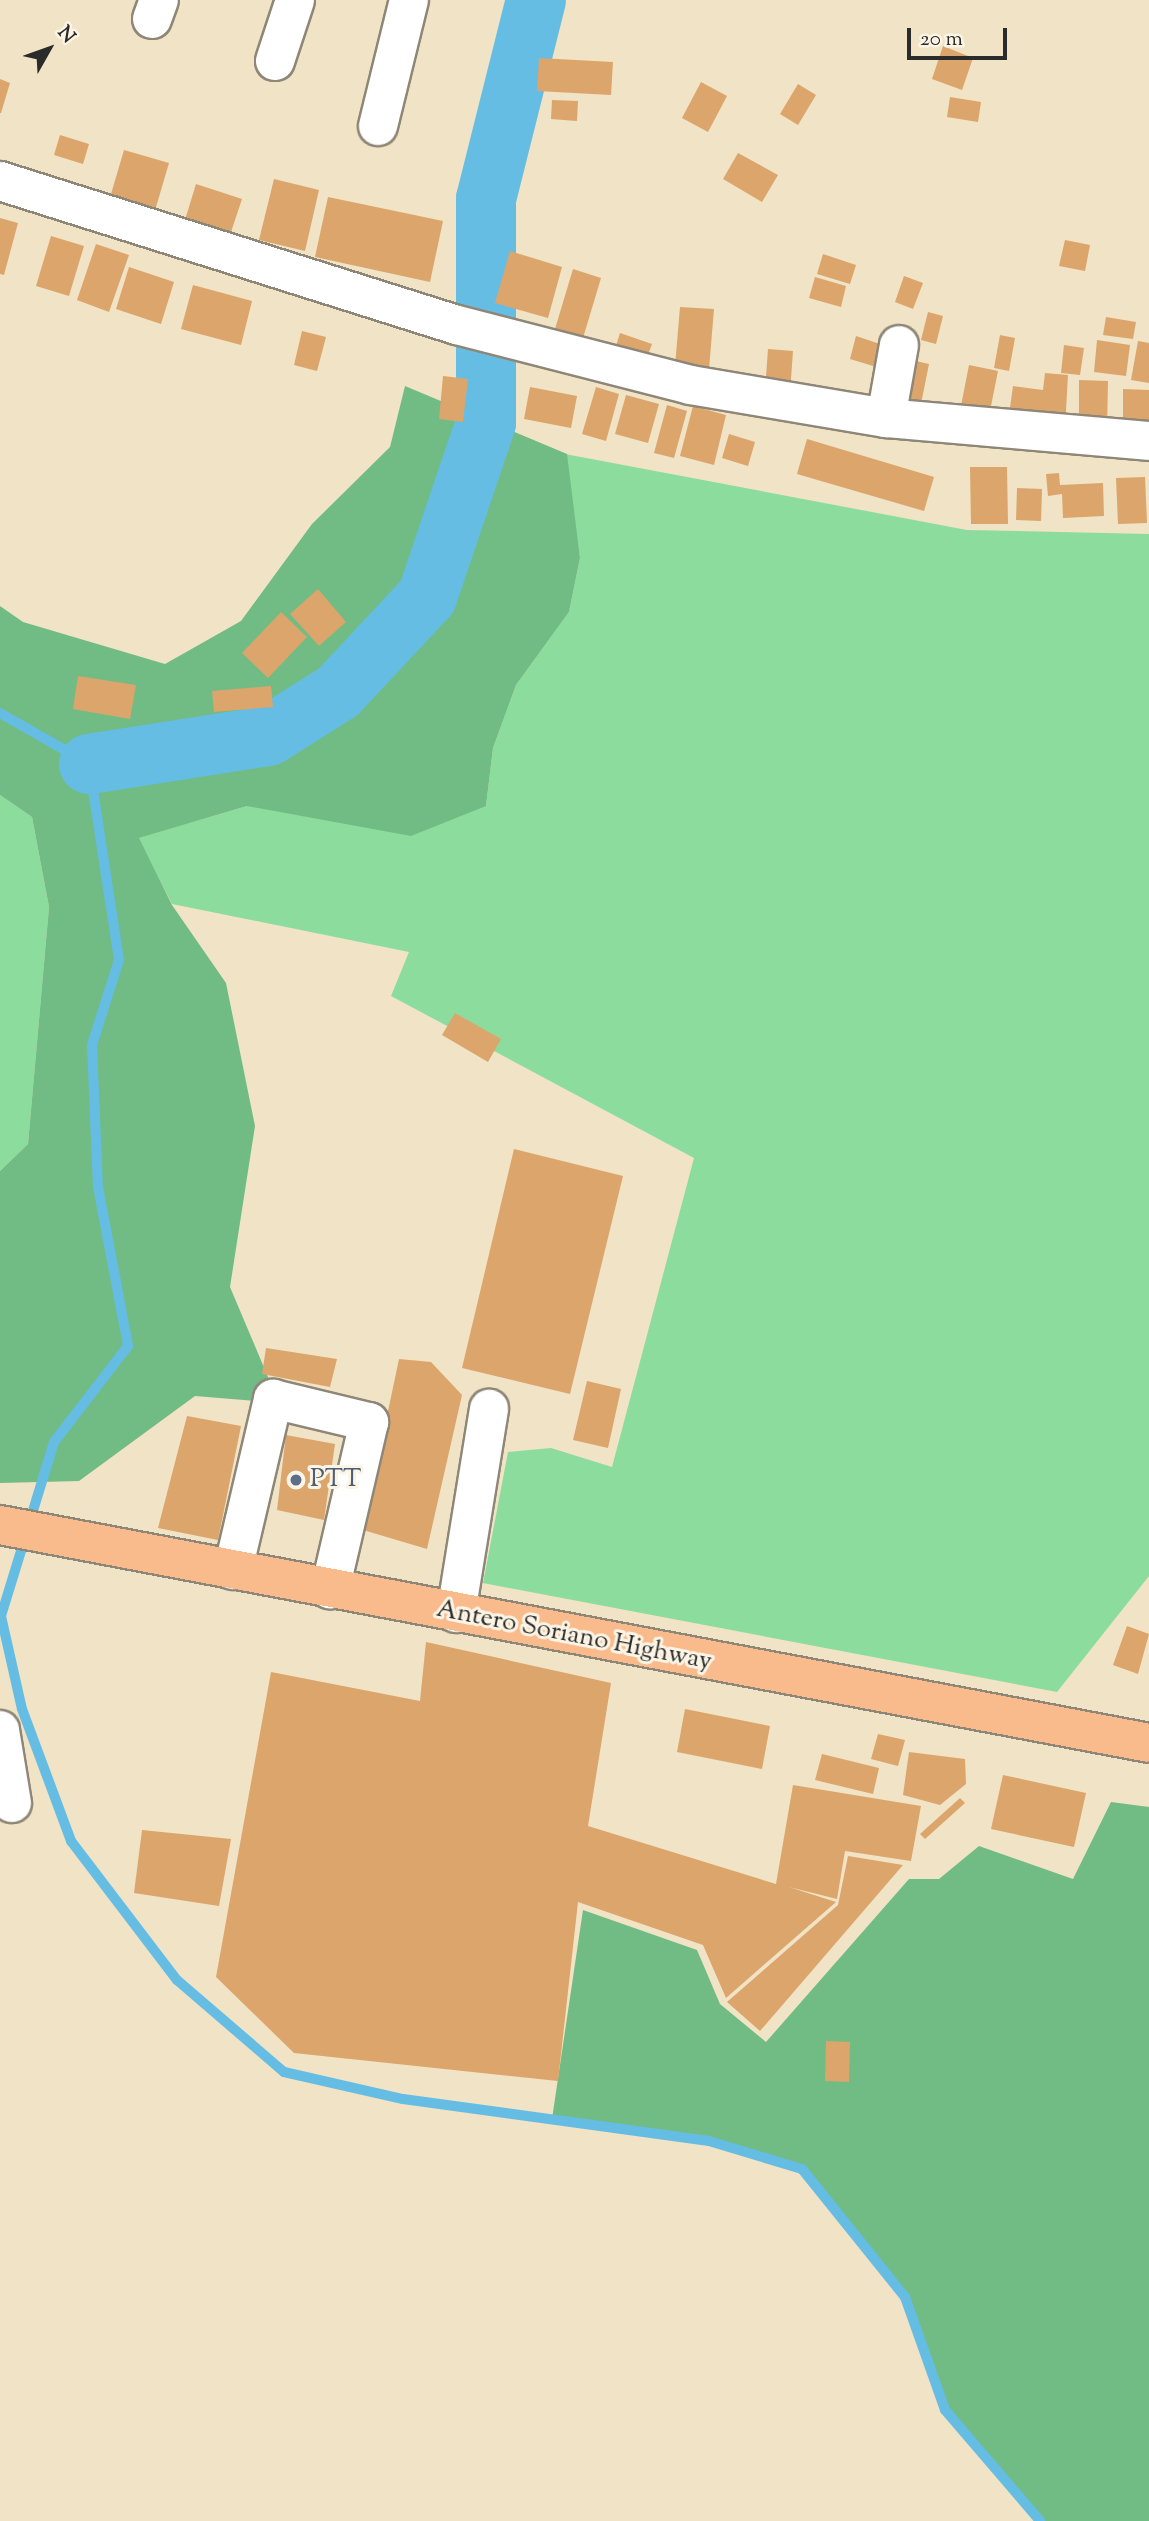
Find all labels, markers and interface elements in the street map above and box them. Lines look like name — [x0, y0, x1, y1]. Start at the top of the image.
north arrow — [14, 14, 84, 84]
scale bar — [911, 14, 1011, 58]
text: N — [50, 21, 81, 50]
text: 20 m — [920, 25, 963, 55]
place label: PTT — [310, 1464, 361, 1496]
marker: PTT — [288, 1472, 304, 1488]
street label: Antero Soriano Highway — [434, 1594, 714, 1678]

